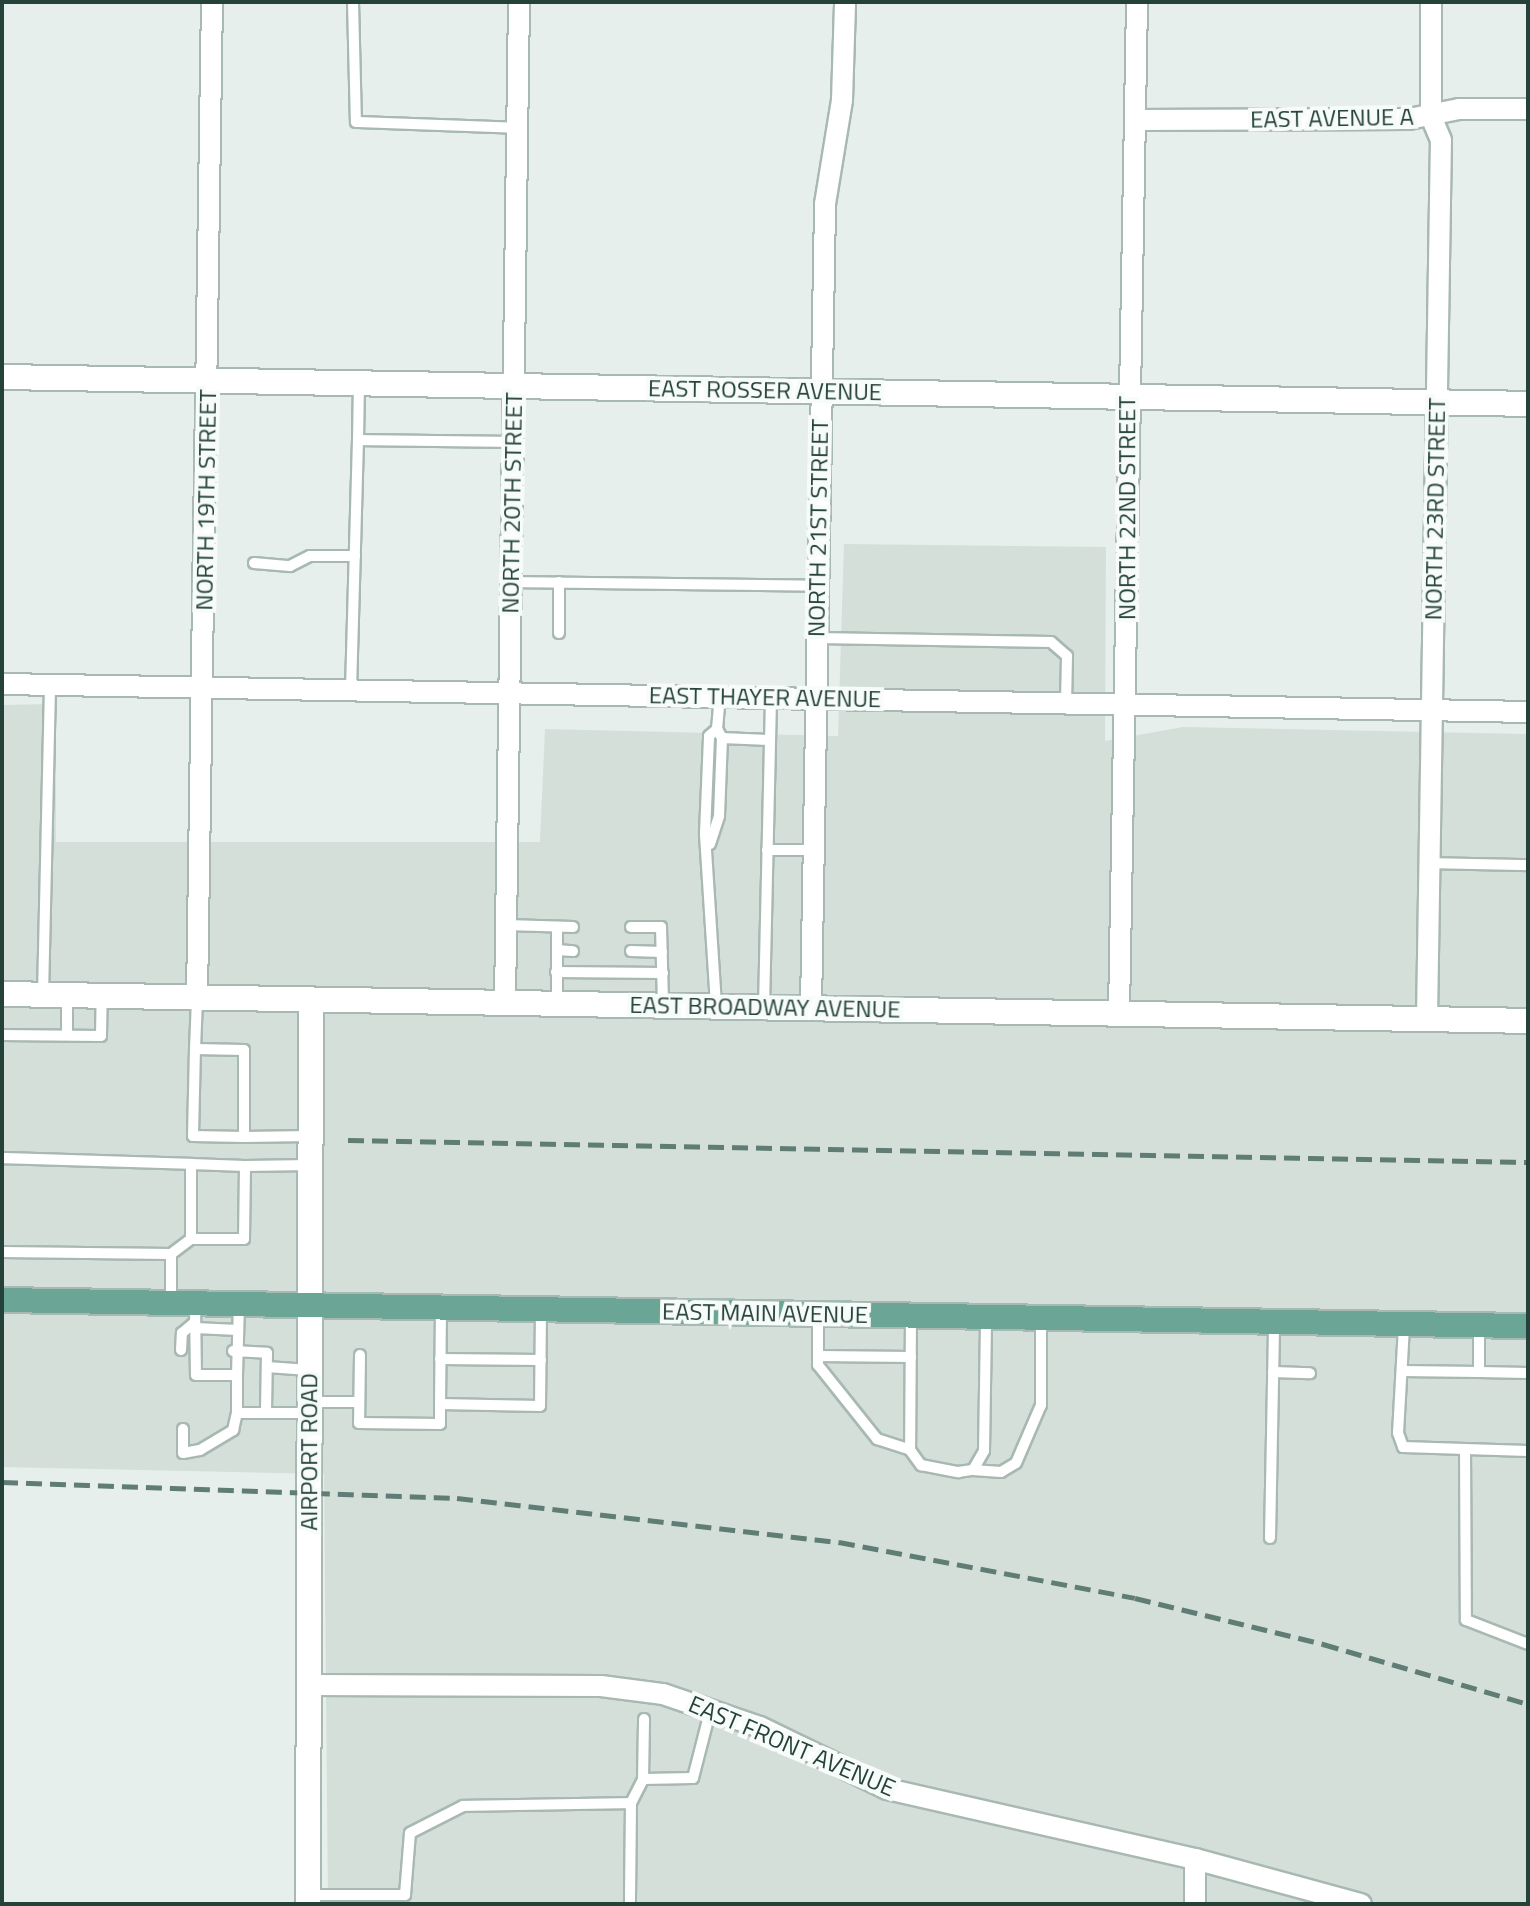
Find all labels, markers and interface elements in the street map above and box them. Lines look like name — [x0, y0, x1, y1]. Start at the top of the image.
street label: EAST AVENUE A — [1250, 102, 1414, 134]
street label: EAST ROSSER AVENUE — [648, 374, 882, 406]
street label: NORTH 19TH STREET — [190, 389, 222, 611]
street label: NORTH 20TH STREET — [496, 392, 528, 614]
street label: NORTH 22ND STREET — [1113, 396, 1141, 620]
street label: NORTH 23RD STREET — [1419, 397, 1451, 621]
street label: NORTH 21ST STREET — [802, 419, 834, 637]
street label: EAST THAYER AVENUE — [649, 681, 881, 713]
street label: EAST BROADWAY AVENUE — [629, 990, 901, 1024]
street label: EAST MAIN AVENUE — [662, 1297, 868, 1329]
street label: AIRPORT ROAD — [295, 1373, 323, 1531]
street label: EAST FRONT AVENUE — [684, 1689, 900, 1803]

